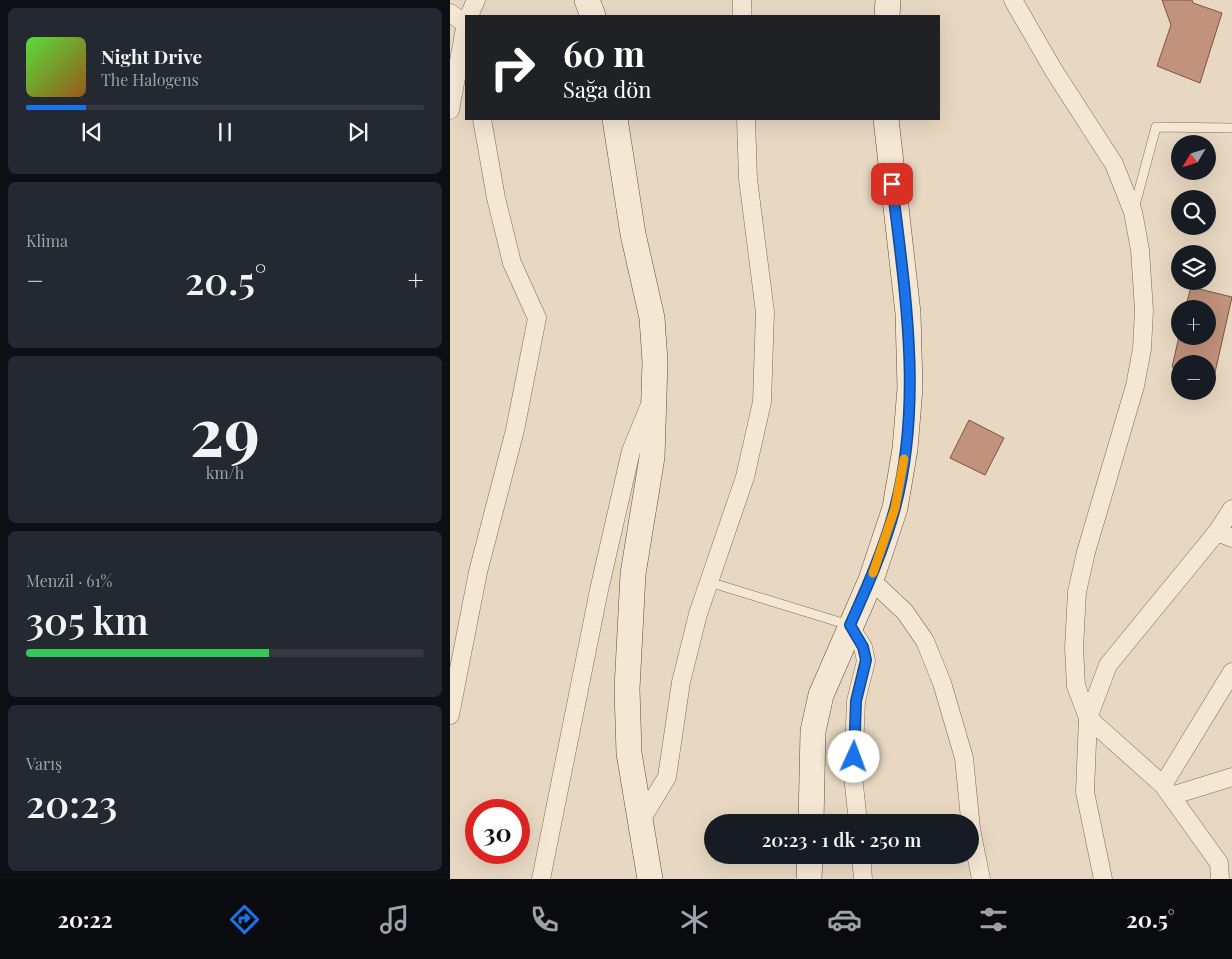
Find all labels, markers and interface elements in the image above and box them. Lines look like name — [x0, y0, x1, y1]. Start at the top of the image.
text: 60 m — [563, 29, 645, 76]
icon: right — [480, 35, 545, 100]
text: Night Drive — [101, 43, 202, 69]
text: The Halogens — [101, 69, 199, 90]
text: Sağa dön — [563, 74, 651, 104]
icon: previous — [78, 118, 106, 146]
icon: pause — [211, 118, 239, 146]
icon: next — [344, 118, 372, 146]
north arrow — [1171, 135, 1216, 180]
map controls — [1171, 135, 1216, 400]
pin — [871, 163, 913, 205]
icon: arrive — [878, 170, 906, 198]
button: search — [1171, 190, 1216, 235]
text: Klima — [26, 230, 68, 251]
button: layers — [1171, 245, 1216, 290]
text: 20.5° — [185, 254, 267, 305]
text: − — [26, 261, 44, 298]
text: + — [408, 261, 424, 298]
button: + — [1171, 300, 1216, 345]
button: − — [1171, 355, 1216, 400]
text: 29 — [190, 386, 260, 472]
text: km/h — [206, 462, 244, 483]
text: Menzil · 61% — [26, 570, 112, 591]
text: 305 km — [26, 594, 149, 645]
position arrow — [827, 730, 879, 782]
text: Varış — [26, 753, 62, 774]
text: 20:23 — [26, 777, 117, 828]
speed limit sign: 30 — [465, 799, 530, 864]
text: 20:23 · 1 dk · 250 m — [762, 826, 921, 852]
icon: directions — [227, 902, 262, 937]
icon: music — [377, 902, 412, 937]
icon: phone — [527, 902, 562, 937]
icon: climate — [677, 902, 712, 937]
icon: car — [827, 902, 862, 937]
icon: filters — [976, 902, 1011, 937]
text: 20:22 — [57, 904, 113, 934]
text: 20.5° — [1126, 904, 1174, 934]

